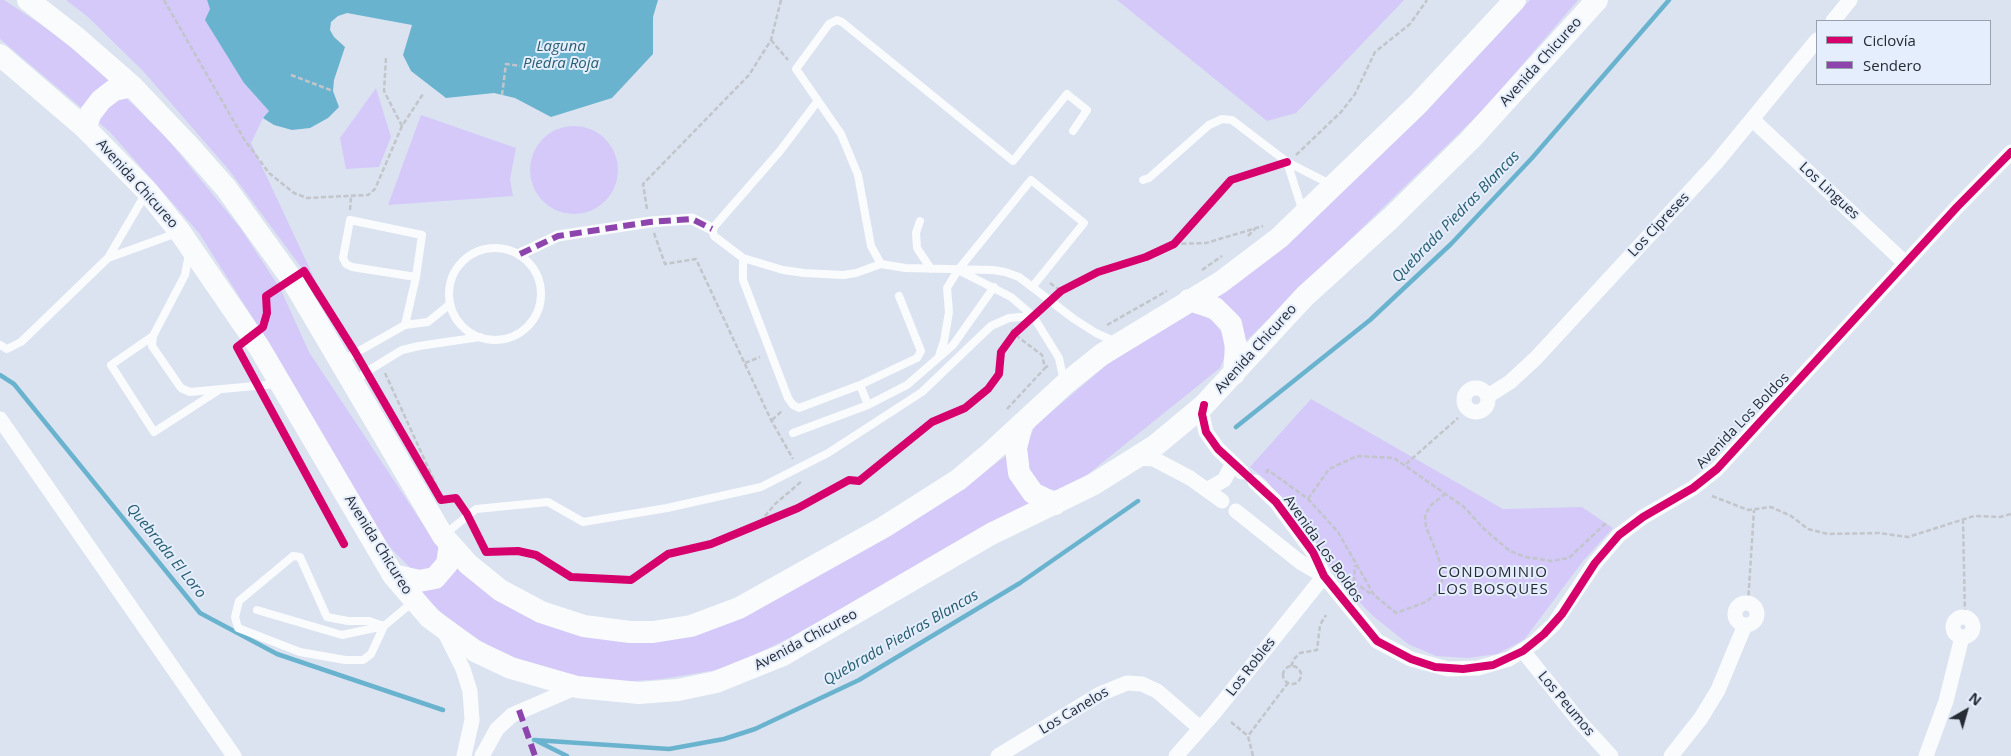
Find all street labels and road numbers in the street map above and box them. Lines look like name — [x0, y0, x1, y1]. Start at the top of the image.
street label: Avenida Chicureo — [1497, 14, 1585, 110]
street label: Avenida Chicureo — [93, 136, 181, 232]
street label: Los Lingues — [1795, 159, 1863, 223]
street label: Los Cipreses — [1625, 189, 1693, 261]
street label: Avenida Chicureo — [1212, 301, 1300, 397]
street label: Avenida Los Boldos — [1693, 370, 1793, 472]
street label: Avenida Chicureo — [341, 492, 415, 598]
street label: Avenida Los Boldos — [1280, 492, 1366, 606]
street label: Avenida Chicureo — [752, 606, 860, 674]
street label: Los Robles — [1223, 634, 1279, 700]
street label: Los Peumos — [1534, 668, 1598, 740]
street label: Los Canelos — [1036, 684, 1112, 738]

